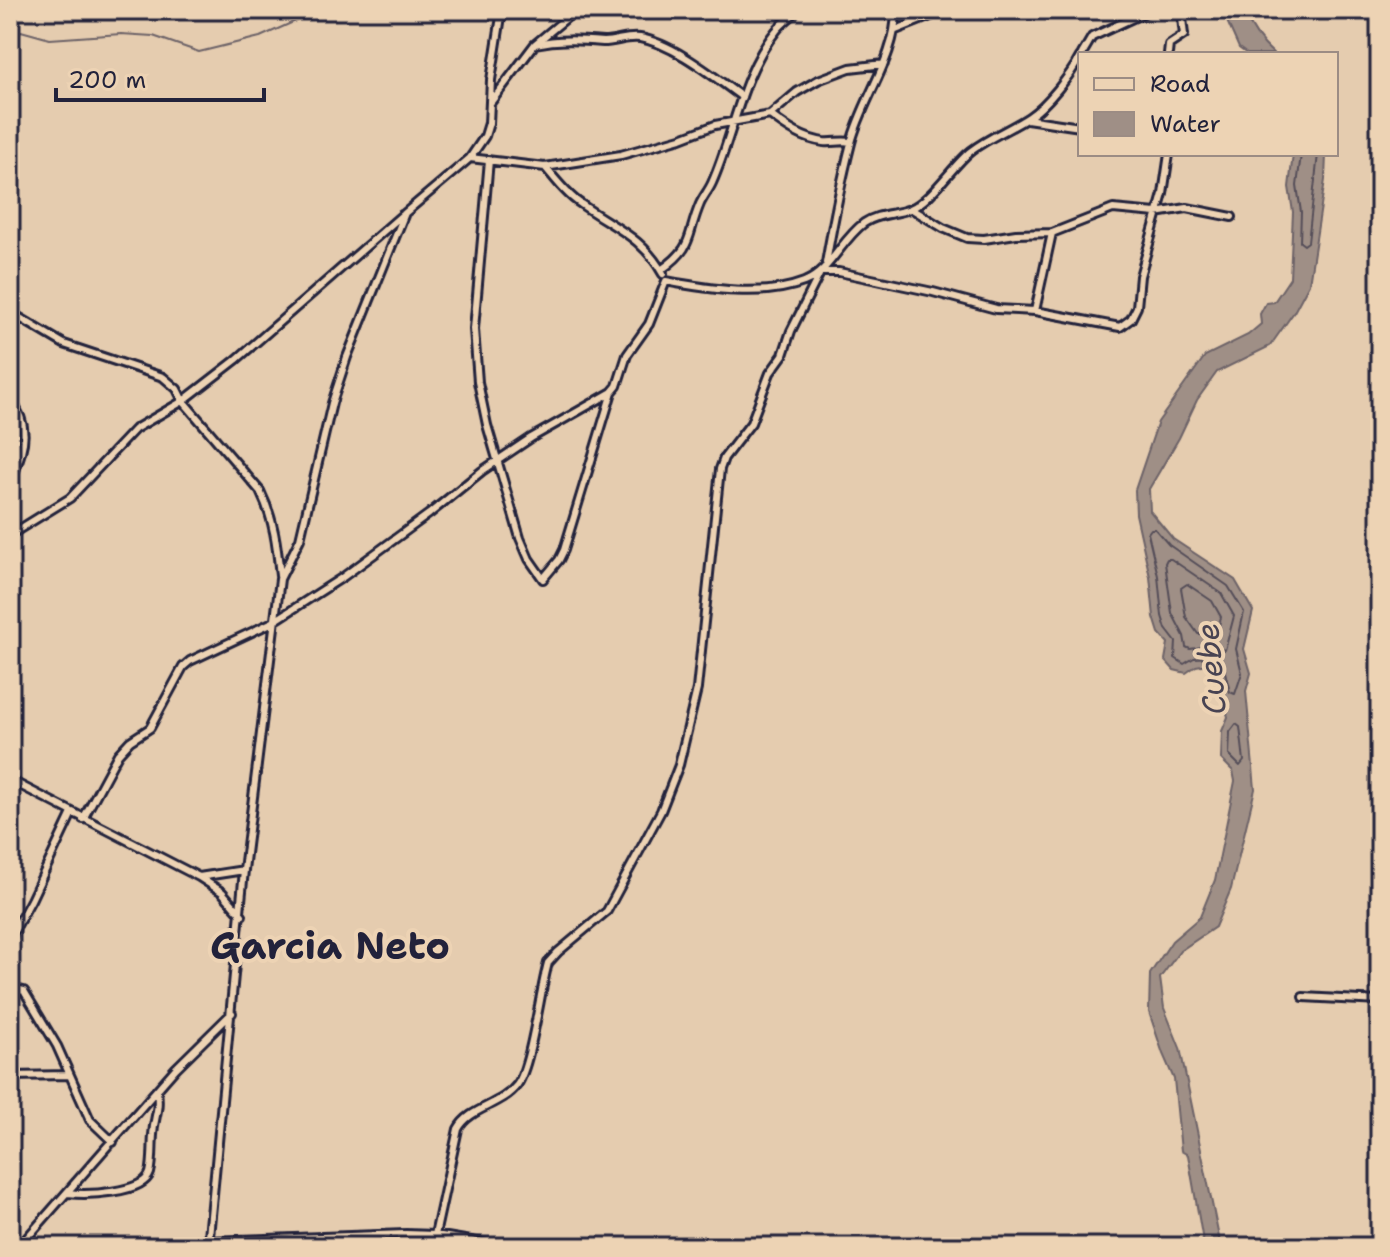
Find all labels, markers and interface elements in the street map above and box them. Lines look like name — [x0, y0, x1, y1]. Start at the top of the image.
scale bar — [56, 52, 264, 102]
legend — [1078, 52, 1338, 156]
text: 200 m — [68, 64, 146, 96]
text: Road — [1150, 68, 1210, 100]
text: Water — [1150, 108, 1221, 140]
water label: Cuebe — [1185, 621, 1236, 717]
district label: Garcia Neto — [210, 920, 450, 971]

